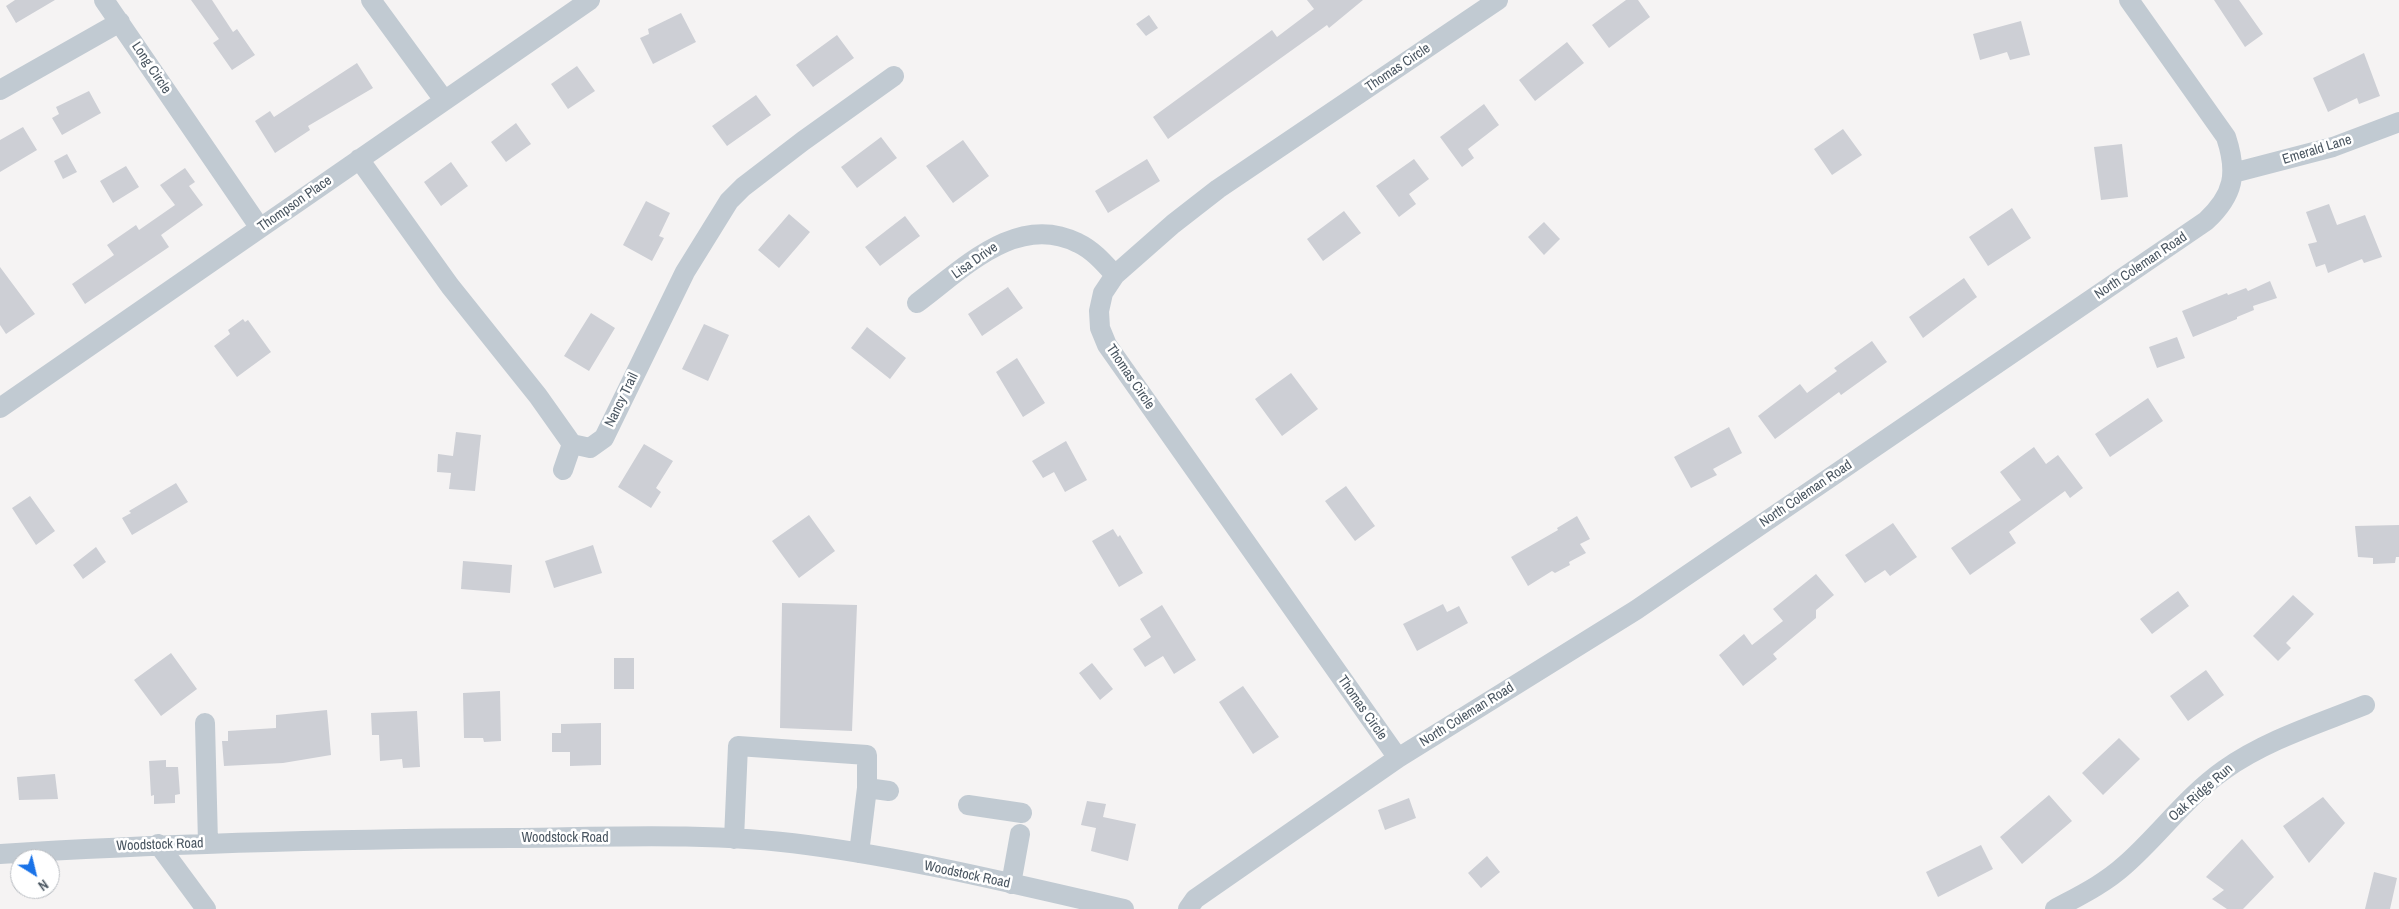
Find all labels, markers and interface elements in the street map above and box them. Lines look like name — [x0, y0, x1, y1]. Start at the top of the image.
street label: Long Circle — [128, 39, 174, 97]
street label: Thomas Circle — [1362, 40, 1434, 96]
street label: Emerald Lane — [2280, 132, 2354, 168]
street label: Thompson Place — [255, 172, 335, 236]
street label: North Coleman Road — [2092, 229, 2190, 303]
street label: Lisa Drive — [949, 239, 1001, 283]
street label: Thomas Circle — [1102, 341, 1158, 413]
street label: Nancy Trail — [602, 370, 642, 430]
street label: North Coleman Road — [1757, 457, 1855, 531]
street label: Thomas Circle — [1334, 673, 1390, 743]
street label: North Coleman Road — [1417, 679, 1517, 751]
street label: Oak Ridge Run — [2166, 761, 2236, 825]
street label: Woodstock Road — [521, 830, 609, 846]
street label: Woodstock Road — [116, 835, 204, 855]
north arrow — [10, 849, 60, 899]
street label: Woodstock Road — [923, 858, 1011, 892]
text: N — [35, 876, 52, 895]

